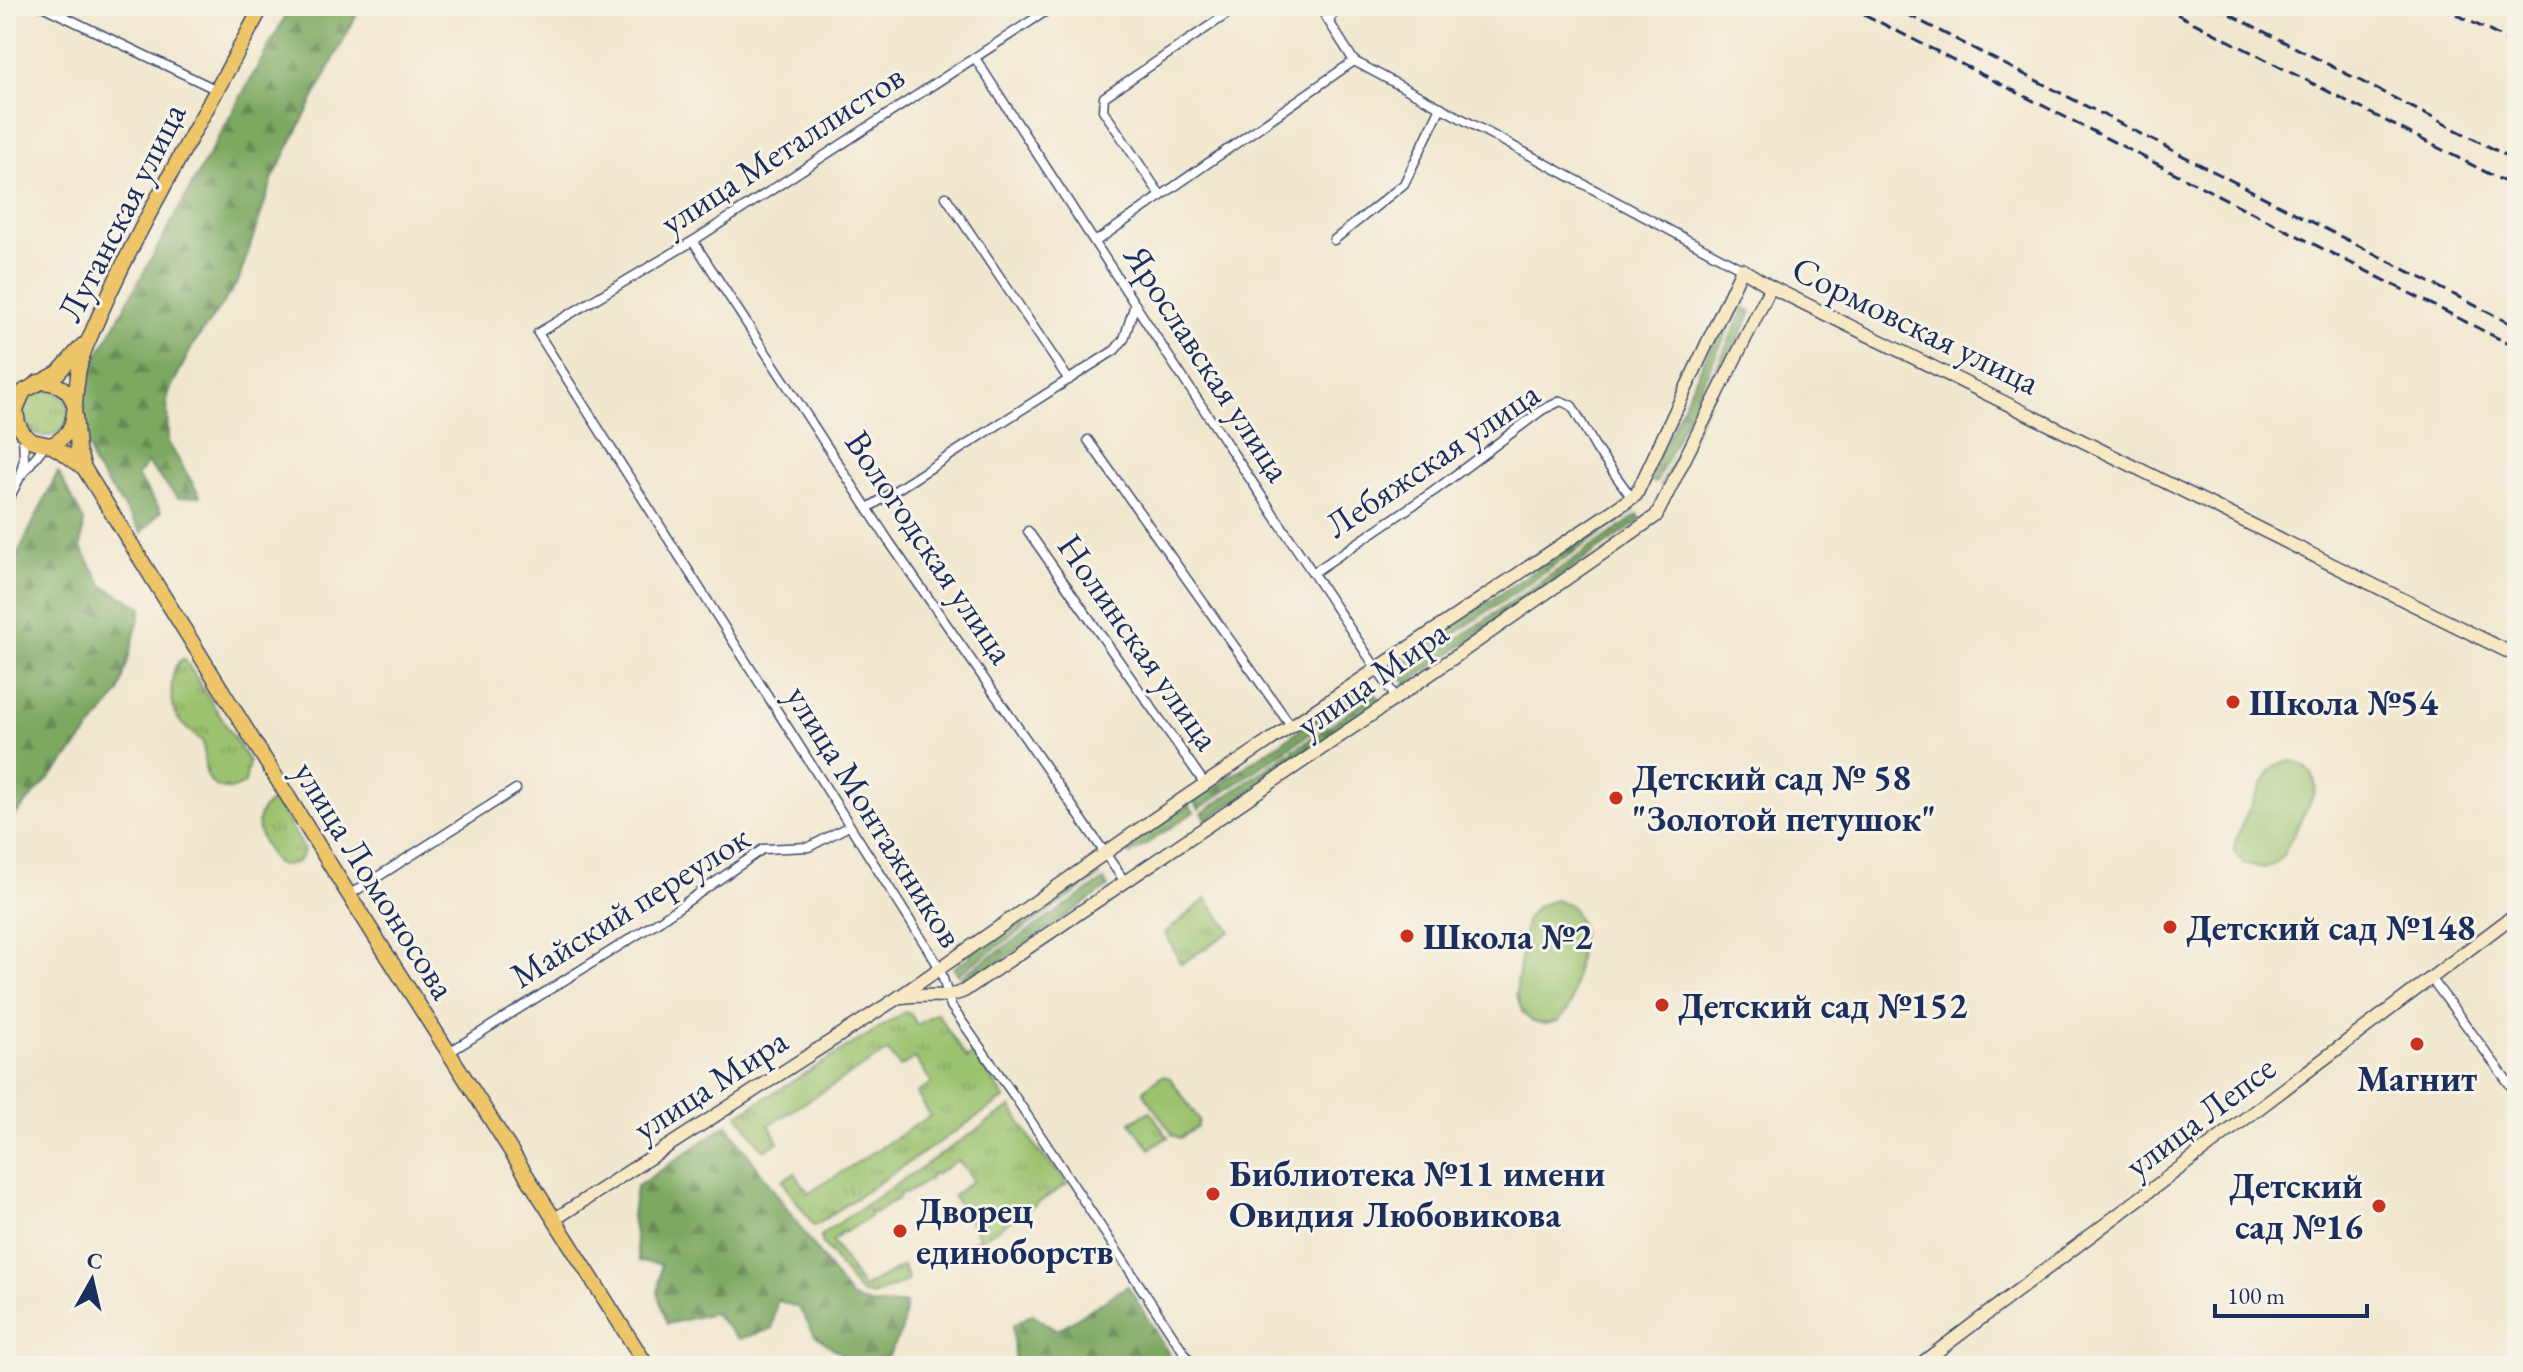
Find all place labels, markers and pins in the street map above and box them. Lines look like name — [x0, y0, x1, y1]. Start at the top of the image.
place label: Школа №54 — [2249, 679, 2439, 726]
marker: Школа №54 — [2224, 693, 2242, 711]
place label: Детский сад № 58 "Золотой петушок" — [1632, 754, 1936, 842]
marker: Детский сад № 58 "Золотой петушок" — [1607, 789, 1625, 807]
place label: Детский сад №148 — [2186, 904, 2476, 951]
place label: Школа №2 — [1423, 913, 1593, 960]
marker: Детский сад №148 — [2161, 918, 2179, 936]
marker: Школа №2 — [1398, 927, 1416, 945]
place label: Детский сад №152 — [1678, 982, 1968, 1029]
marker: Детский сад №152 — [1653, 996, 1671, 1014]
marker: Магнит — [2408, 1035, 2426, 1053]
place label: Магнит — [2357, 1055, 2477, 1102]
place label: Библиотека №11 имени Овидия Любовикова — [1229, 1150, 1605, 1238]
place label: Детский сад №16 — [2229, 1162, 2363, 1250]
marker: Библиотека №11 имени Овидия Любовикова — [1204, 1185, 1222, 1203]
place label: Дворец единоборств — [916, 1187, 1114, 1275]
marker: Детский сад №16 — [2370, 1197, 2388, 1215]
marker: Дворец единоборств — [891, 1222, 909, 1240]

